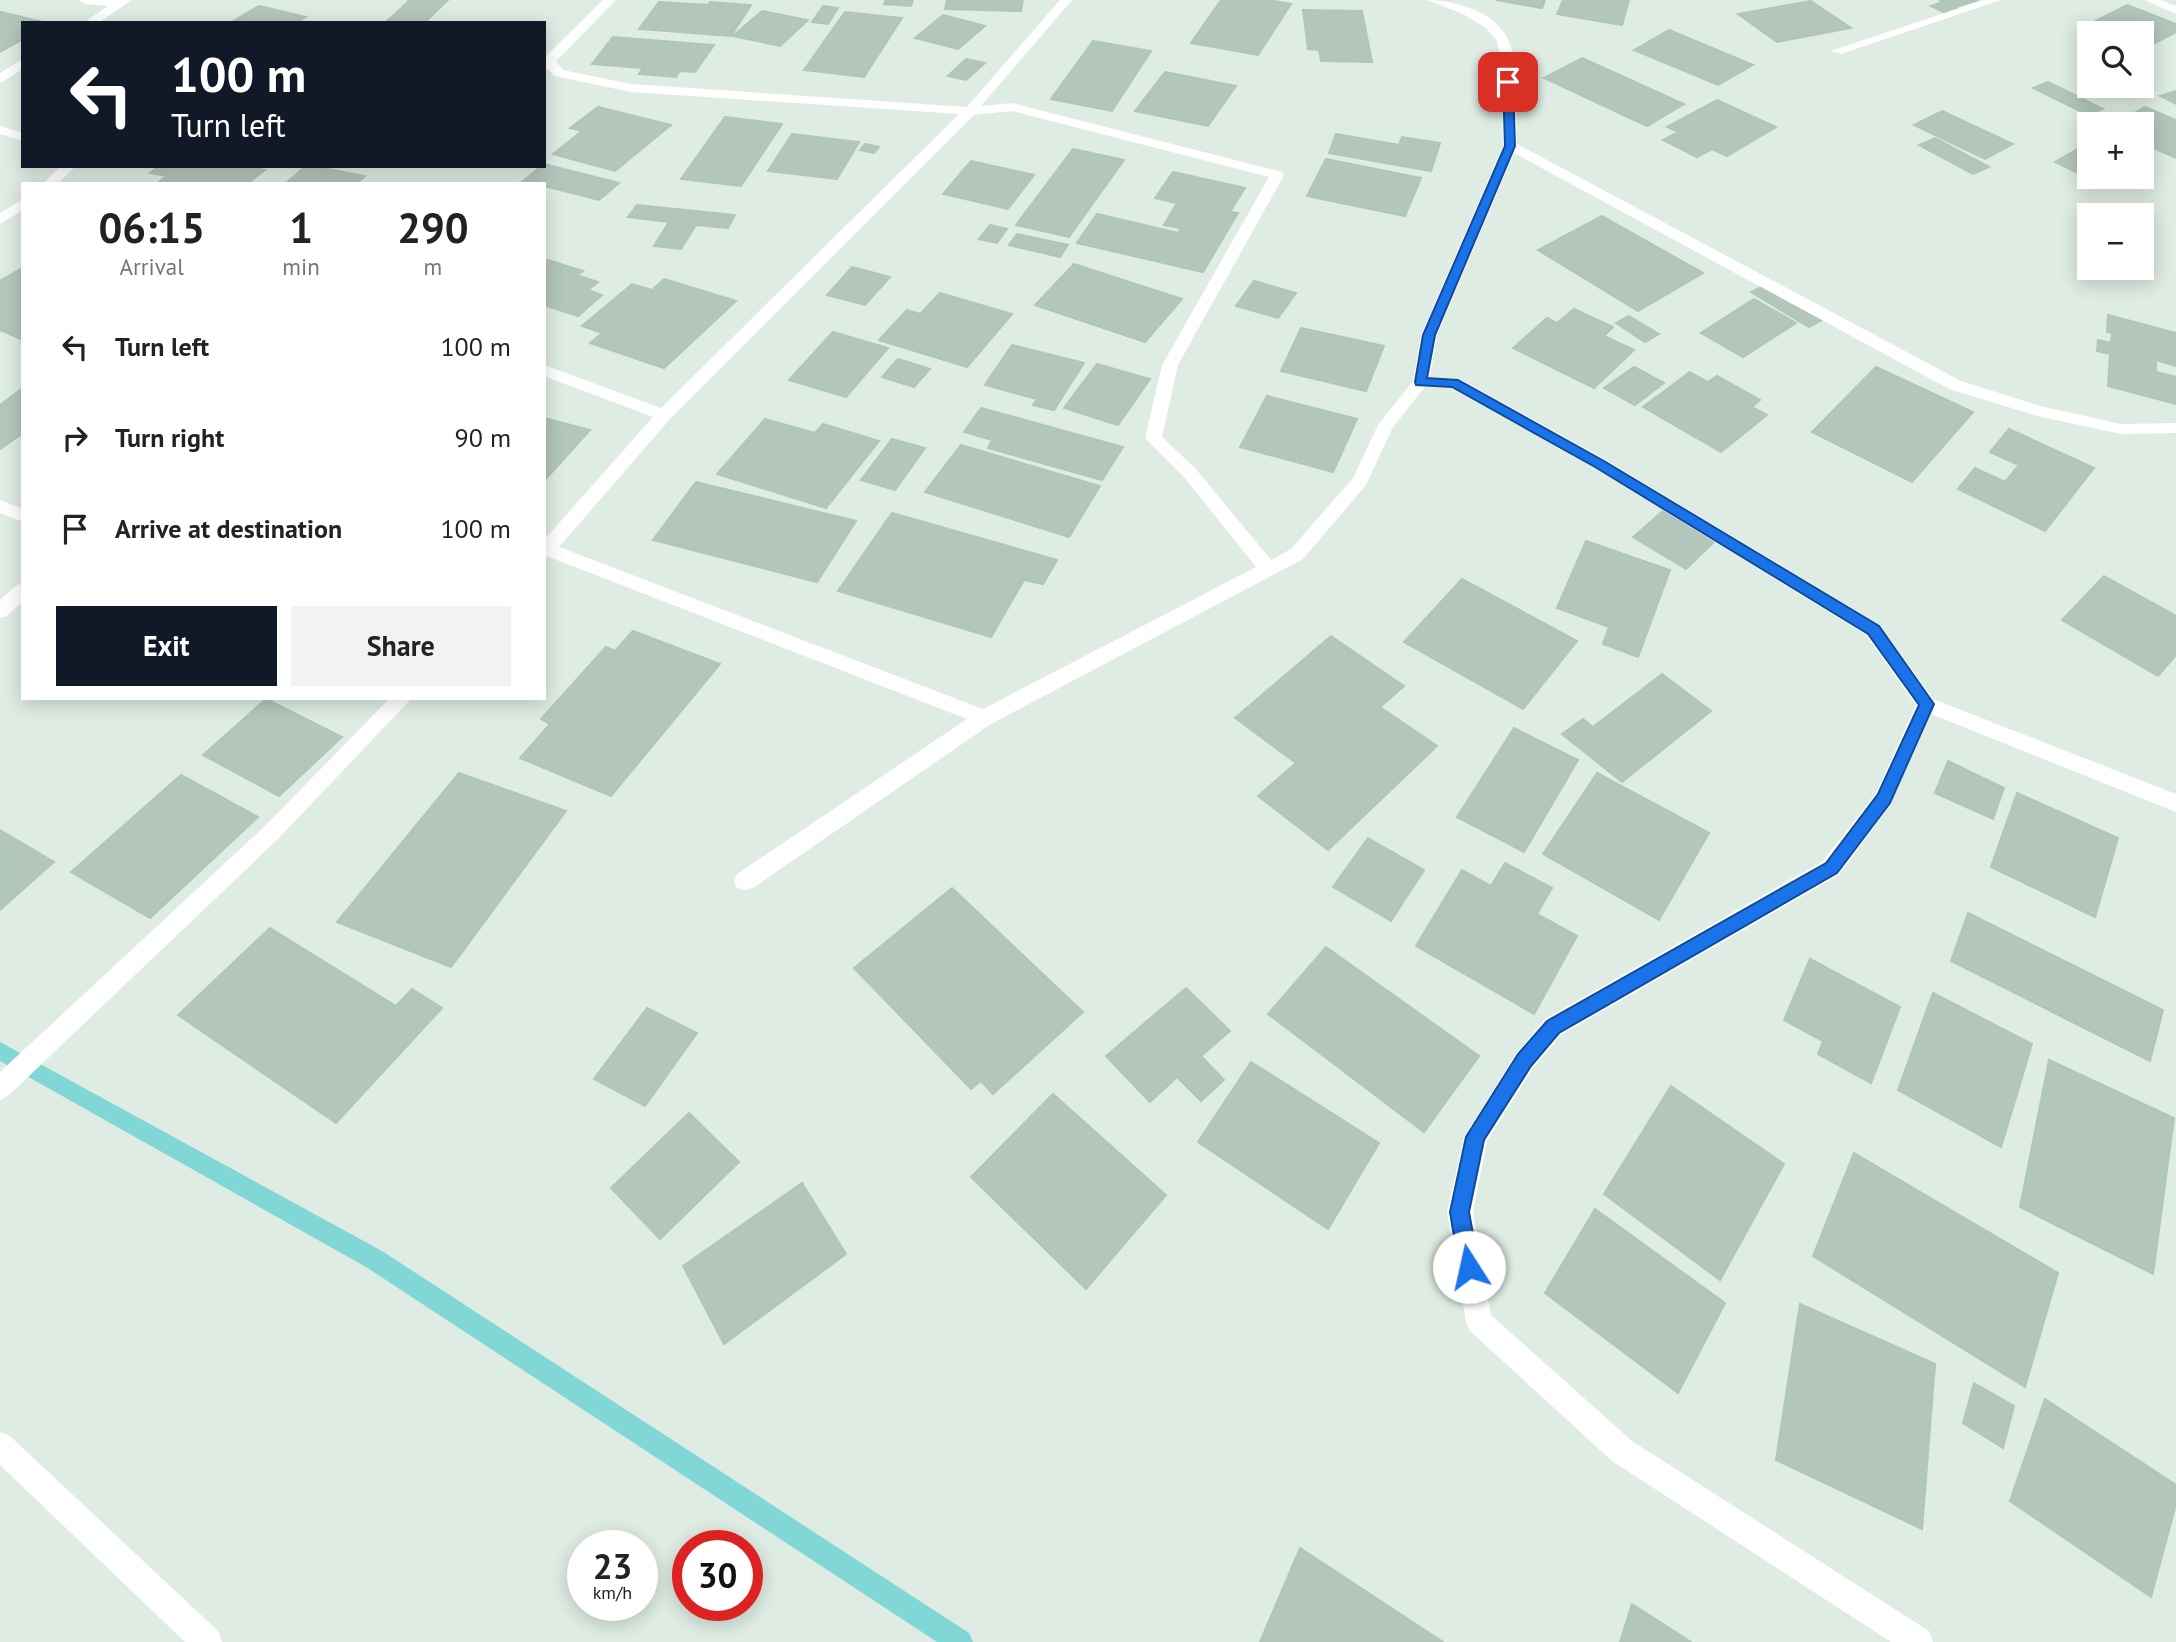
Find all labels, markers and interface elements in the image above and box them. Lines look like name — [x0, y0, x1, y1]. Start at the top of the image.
map controls — [2077, 21, 2154, 280]
button: search — [2077, 21, 2154, 98]
text: 100 m — [171, 42, 306, 106]
icon: left — [56, 49, 147, 140]
pin — [1478, 52, 1538, 112]
icon: arrive — [1489, 63, 1527, 101]
text: Turn left — [171, 104, 286, 146]
button: + — [2077, 112, 2154, 189]
text: 06:15 — [98, 200, 205, 255]
text: 1 — [289, 200, 313, 255]
text: 290 — [397, 200, 469, 255]
button: − — [2077, 203, 2154, 280]
text: Arrival — [119, 252, 184, 281]
text: min — [282, 252, 320, 281]
text: m — [424, 252, 442, 281]
icon: left — [56, 328, 94, 366]
text: Turn left — [115, 330, 209, 363]
text: 100 m — [440, 330, 511, 363]
icon: right — [56, 419, 94, 457]
text: Turn right — [115, 421, 224, 454]
text: 90 m — [455, 421, 511, 454]
icon: arrive — [56, 510, 94, 548]
text: Arrive at destination — [115, 512, 342, 545]
text: 100 m — [440, 512, 511, 545]
button: Exit — [56, 606, 277, 686]
button: Share — [291, 606, 511, 686]
position arrow — [1432, 1230, 1506, 1304]
speed limit sign: 30 — [672, 1530, 763, 1621]
text: 23 — [593, 1543, 632, 1589]
text: km/h — [593, 1581, 632, 1604]

